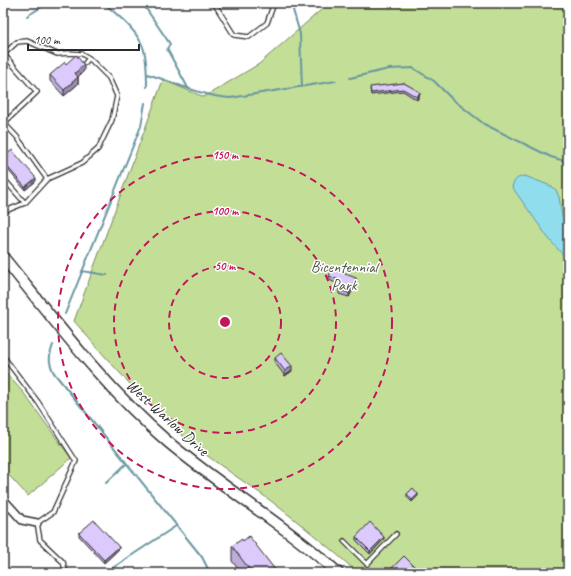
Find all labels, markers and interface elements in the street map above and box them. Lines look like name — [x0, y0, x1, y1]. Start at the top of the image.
scale bar — [28, 26, 139, 52]
text: 100 m — [34, 32, 61, 48]
text: 150 m — [212, 147, 239, 163]
text: 100 m — [212, 203, 239, 219]
park label: Bicentennial Park — [311, 257, 381, 295]
text: 50 m — [215, 258, 236, 274]
centre of rings — [218, 315, 232, 329]
street label: West Warlow Drive — [122, 375, 214, 461]

